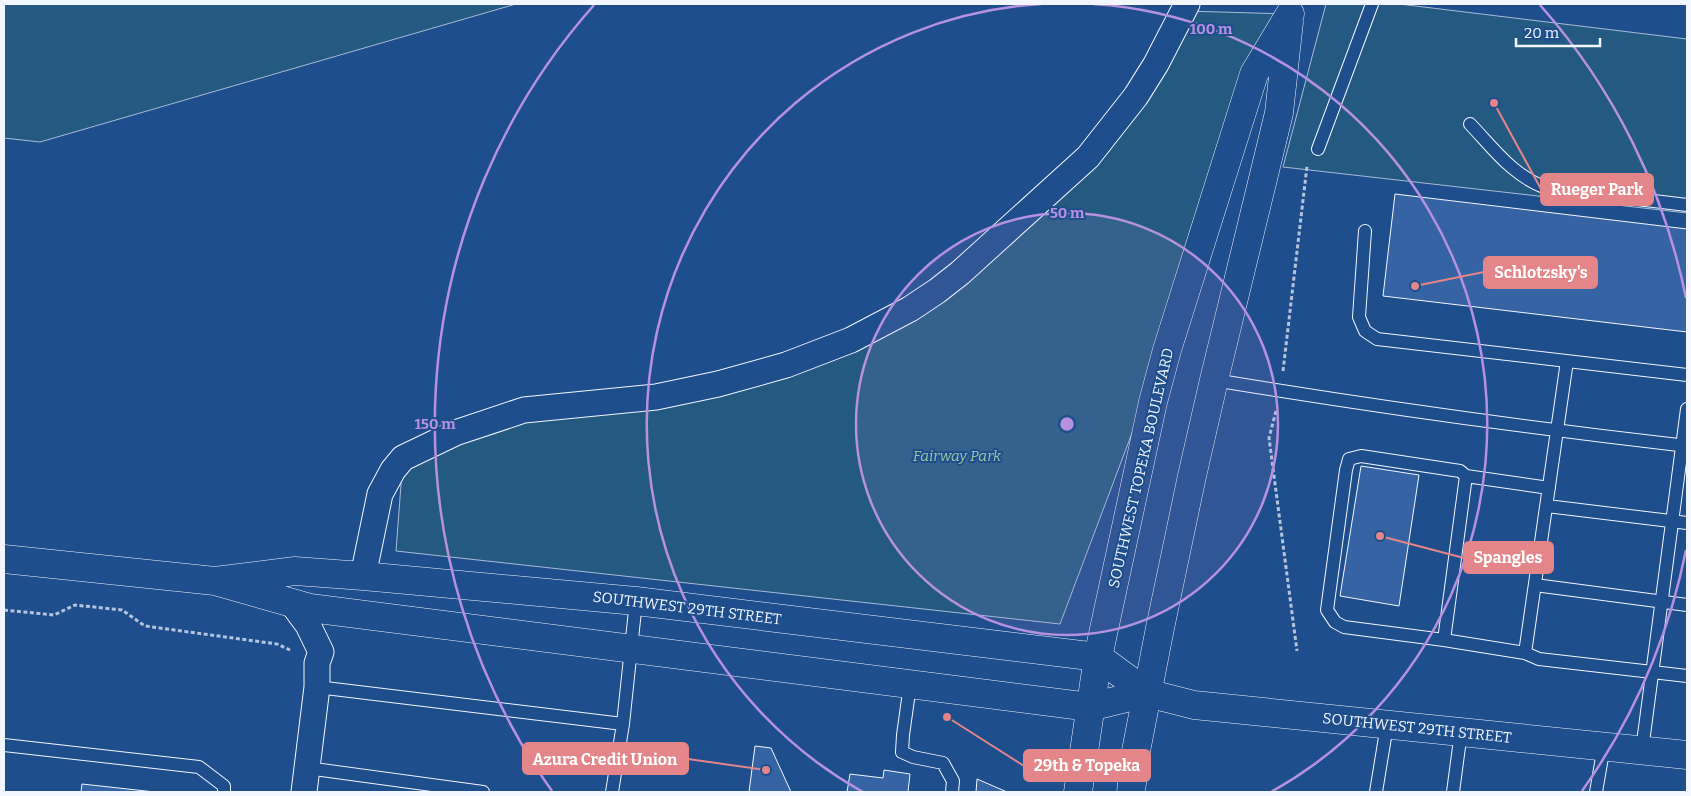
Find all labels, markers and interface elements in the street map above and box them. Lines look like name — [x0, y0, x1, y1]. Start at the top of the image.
scale bar — [1516, 15, 1600, 47]
text: 100 m — [1190, 20, 1233, 38]
text: 20 m — [1524, 24, 1560, 42]
callout: Rueger Park — [1541, 174, 1653, 205]
text: Rueger Park — [1551, 180, 1644, 199]
text: 50 m — [1050, 204, 1085, 222]
callout: Schlotzsky's — [1484, 257, 1597, 288]
text: Schlotzsky's — [1494, 263, 1588, 282]
street label: SOUTHWEST TOPEKA BOULEVARD — [1105, 346, 1177, 590]
text: 150 m — [414, 415, 456, 433]
centre of rings — [1058, 415, 1076, 433]
park label: Fairway Park — [913, 447, 1002, 465]
callout: Spangles — [1464, 542, 1553, 573]
text: Spangles — [1474, 548, 1543, 567]
street label: SOUTHWEST 29TH STREET — [592, 587, 783, 629]
street label: SOUTHWEST 29TH STREET — [1322, 709, 1513, 747]
callout: Azura Credit Union — [523, 743, 688, 774]
text: Azura Credit Union — [533, 750, 678, 769]
callout: 29th & Topeka — [1024, 750, 1150, 781]
text: 29th & Topeka — [1034, 756, 1140, 775]

